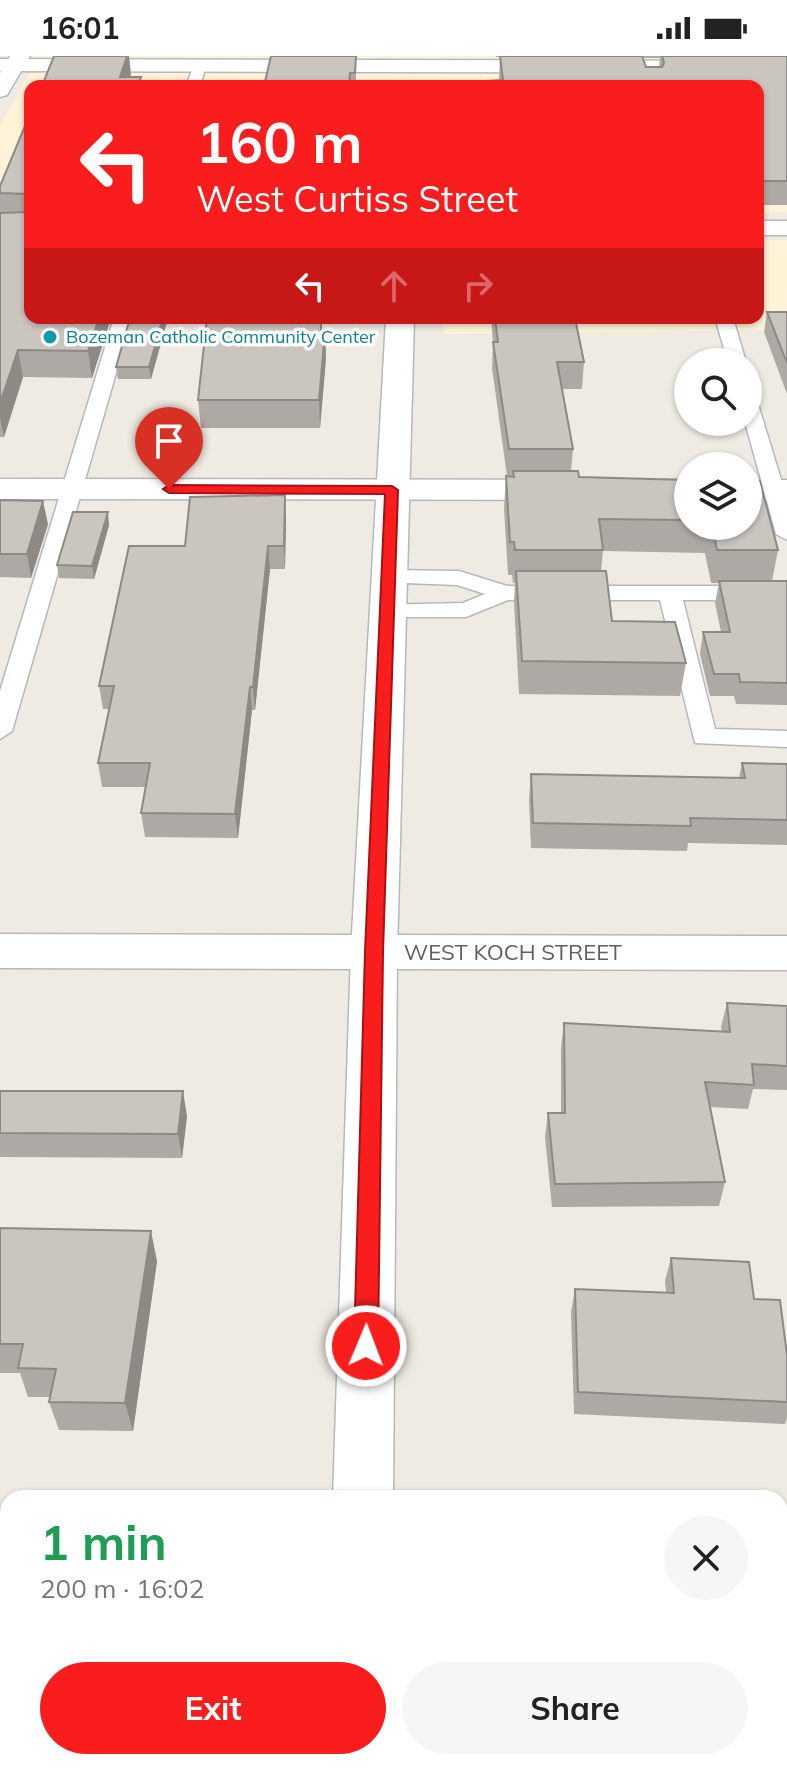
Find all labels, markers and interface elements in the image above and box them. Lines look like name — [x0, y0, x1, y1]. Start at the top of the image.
text: 16:01 — [40, 9, 119, 47]
text: 160 m — [196, 107, 363, 177]
icon: left — [64, 112, 168, 216]
text: West Curtiss Street — [196, 176, 518, 221]
icon: left — [288, 264, 332, 308]
icon: ahead — [372, 264, 416, 308]
icon: right — [456, 264, 500, 308]
place label: Bozeman Catholic Community Center — [66, 325, 376, 348]
marker: Bozeman Catholic Community Center — [41, 328, 59, 346]
map controls — [674, 348, 762, 540]
button: search — [674, 348, 762, 436]
pin — [135, 407, 203, 489]
icon: arrive — [147, 419, 191, 463]
button: layers — [674, 452, 762, 540]
street label: WEST KOCH STREET — [404, 938, 622, 966]
position arrow — [324, 1304, 408, 1388]
text: 1 min — [40, 1512, 167, 1572]
button: close — [664, 1516, 748, 1600]
text: 200 m · 16:02 — [40, 1572, 204, 1605]
button: Exit — [40, 1662, 386, 1754]
button: Share — [402, 1662, 748, 1754]

